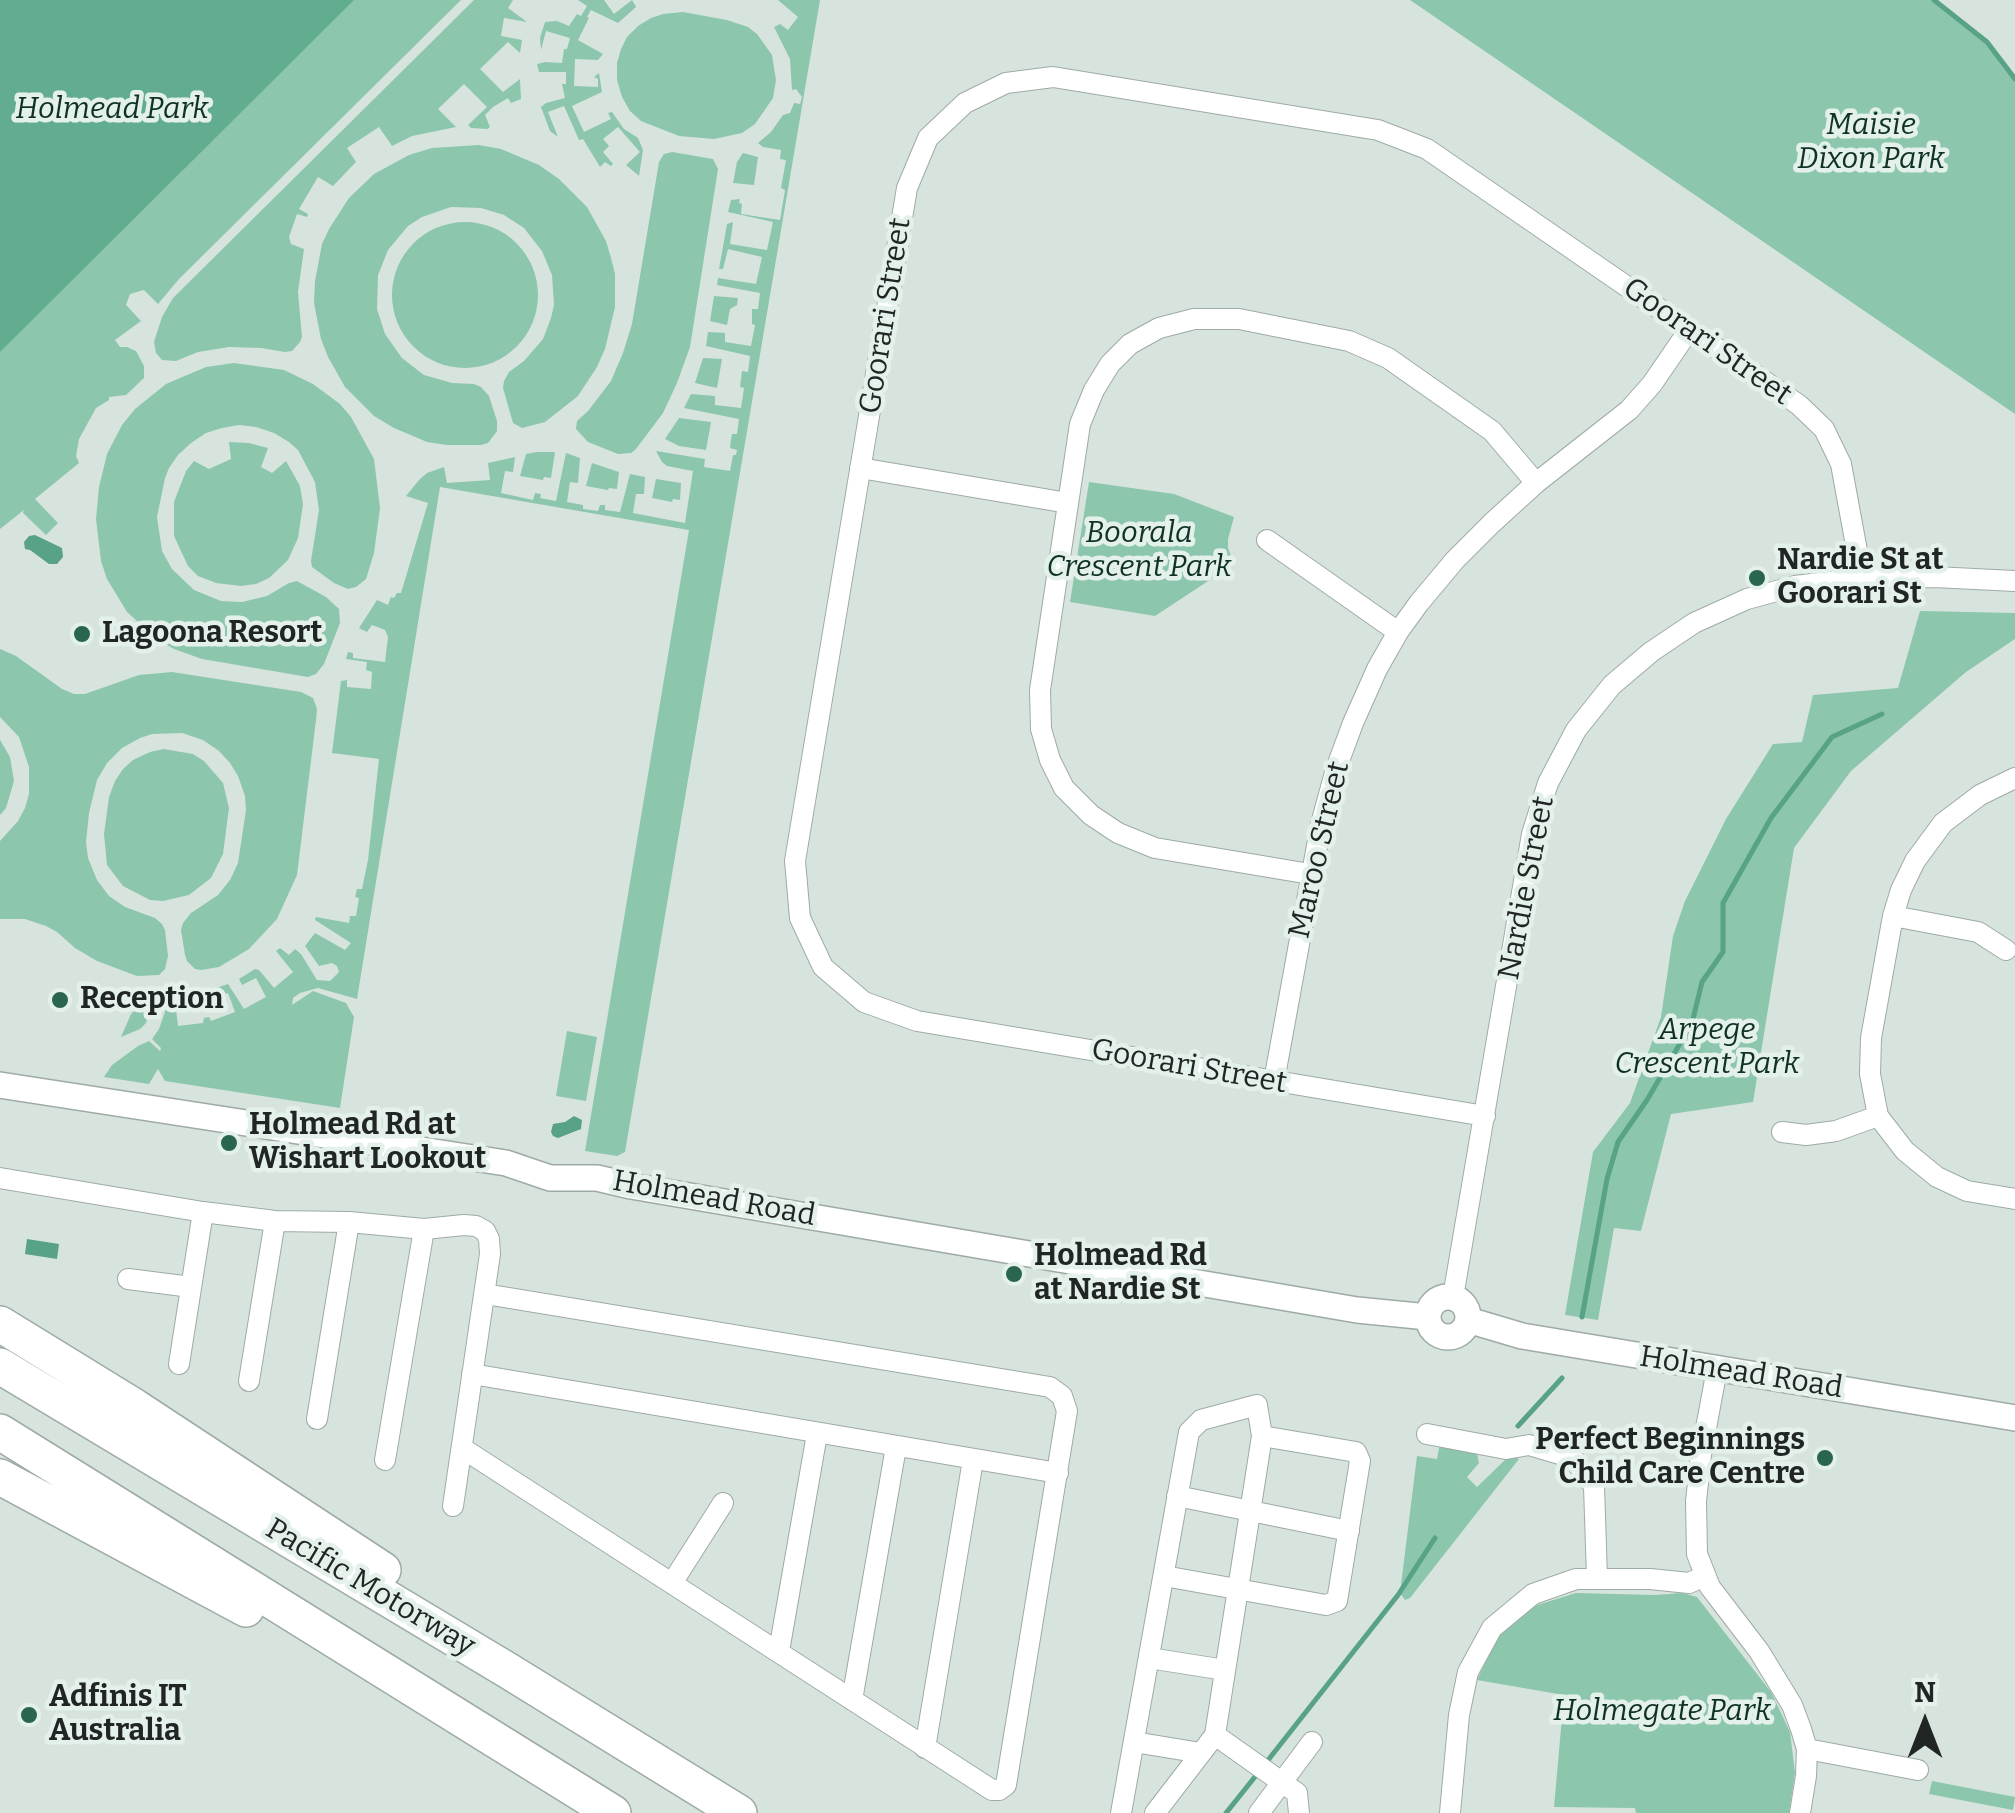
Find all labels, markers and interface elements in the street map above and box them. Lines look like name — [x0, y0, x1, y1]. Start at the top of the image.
park label: Holmead Park — [15, 92, 209, 128]
park label: Maisie Dixon Park — [1797, 108, 1945, 178]
street label: Goorari Street — [853, 216, 919, 416]
street label: Goorari Street — [1616, 271, 1798, 413]
park label: Boorala Crescent Park — [1046, 516, 1232, 586]
place label: Nardie St at Goorari St — [1777, 543, 1943, 614]
marker: Nardie St at Goorari St — [1746, 567, 1768, 589]
place label: Lagoona Resort — [102, 616, 322, 652]
marker: Lagoona Resort — [71, 623, 93, 645]
street label: Maroo Street — [1282, 758, 1358, 942]
street label: Nardie Street — [1492, 793, 1562, 983]
place label: Reception — [80, 982, 224, 1018]
marker: Reception — [49, 989, 71, 1011]
park label: Arpege Crescent Park — [1614, 1013, 1800, 1084]
street label: Goorari Street — [1088, 1032, 1290, 1102]
place label: Holmead Rd at Wishart Lookout — [249, 1108, 486, 1178]
marker: Holmead Rd at Wishart Lookout — [218, 1132, 240, 1154]
street label: Holmead Road — [610, 1163, 818, 1235]
place label: Holmead Rd at Nardie St — [1034, 1239, 1207, 1310]
marker: Holmead Rd at Nardie St — [1003, 1263, 1025, 1285]
street label: Holmead Road — [1637, 1339, 1845, 1407]
place label: Perfect Beginnings Child Care Centre — [1535, 1423, 1805, 1494]
marker: Perfect Beginnings Child Care Centre — [1814, 1447, 1836, 1469]
street label: Pacific Motorway — [259, 1511, 481, 1665]
north arrow — [1875, 1673, 1975, 1773]
text: N — [1914, 1676, 1936, 1709]
place label: Adfinis IT Australia — [49, 1680, 187, 1750]
park label: Holmegate Park — [1553, 1694, 1771, 1730]
marker: Adfinis IT Australia — [18, 1704, 40, 1726]

